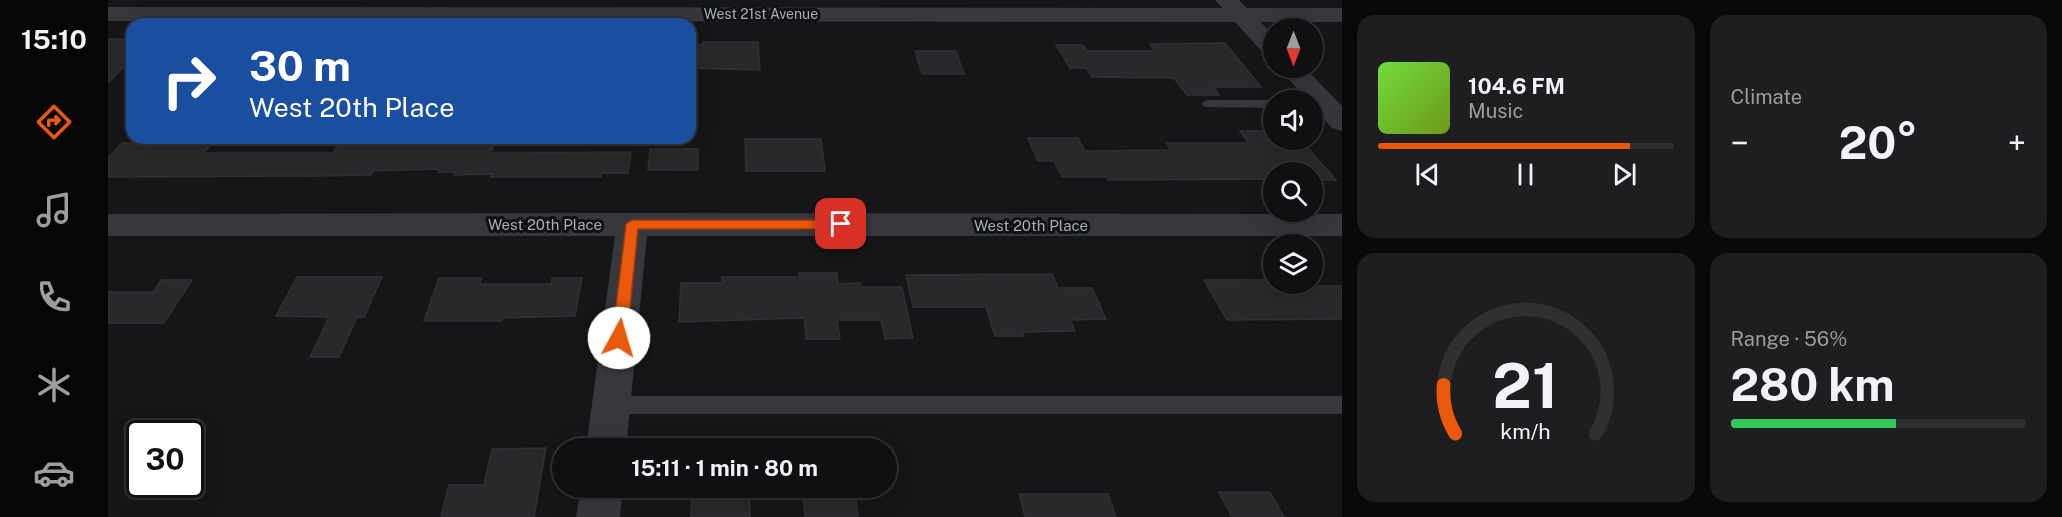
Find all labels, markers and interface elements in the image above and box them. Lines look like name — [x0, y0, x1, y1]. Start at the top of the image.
street label: West 21st Avenue — [704, 6, 818, 22]
north arrow — [1263, 18, 1323, 78]
map controls — [1263, 18, 1323, 294]
text: 15:10 — [21, 23, 87, 55]
text: 30 m — [249, 41, 351, 90]
icon: right — [150, 42, 228, 120]
text: 104.6 FM — [1468, 73, 1565, 99]
text: Climate — [1731, 85, 1802, 109]
button: sound — [1263, 90, 1323, 150]
text: West 20th Place — [249, 91, 454, 123]
text: Music — [1468, 99, 1523, 123]
icon: directions — [33, 101, 75, 143]
text: 20° — [1839, 116, 1918, 169]
text: − — [1731, 124, 1749, 162]
text: + — [2008, 124, 2026, 162]
icon: previous — [1411, 158, 1444, 191]
icon: pause — [1509, 158, 1542, 191]
icon: next — [1608, 158, 1641, 191]
button: search — [1263, 162, 1323, 222]
icon: music — [33, 189, 75, 231]
pin — [815, 198, 866, 249]
icon: arrive — [824, 207, 857, 240]
street label: West 20th Place — [488, 216, 602, 233]
street label: West 20th Place — [974, 217, 1088, 234]
button: layers — [1263, 234, 1323, 294]
icon: phone — [33, 276, 75, 318]
position arrow — [587, 306, 651, 370]
text: Range · 56% — [1731, 327, 1847, 351]
text: 21 — [1493, 349, 1559, 422]
text: 280 km — [1731, 358, 1895, 411]
icon: climate — [33, 364, 75, 406]
speed limit sign: 30 — [126, 420, 204, 498]
text: km/h — [1501, 420, 1551, 445]
icon: car — [33, 452, 75, 494]
text: 15:11 · 1 min · 80 m — [631, 455, 818, 481]

